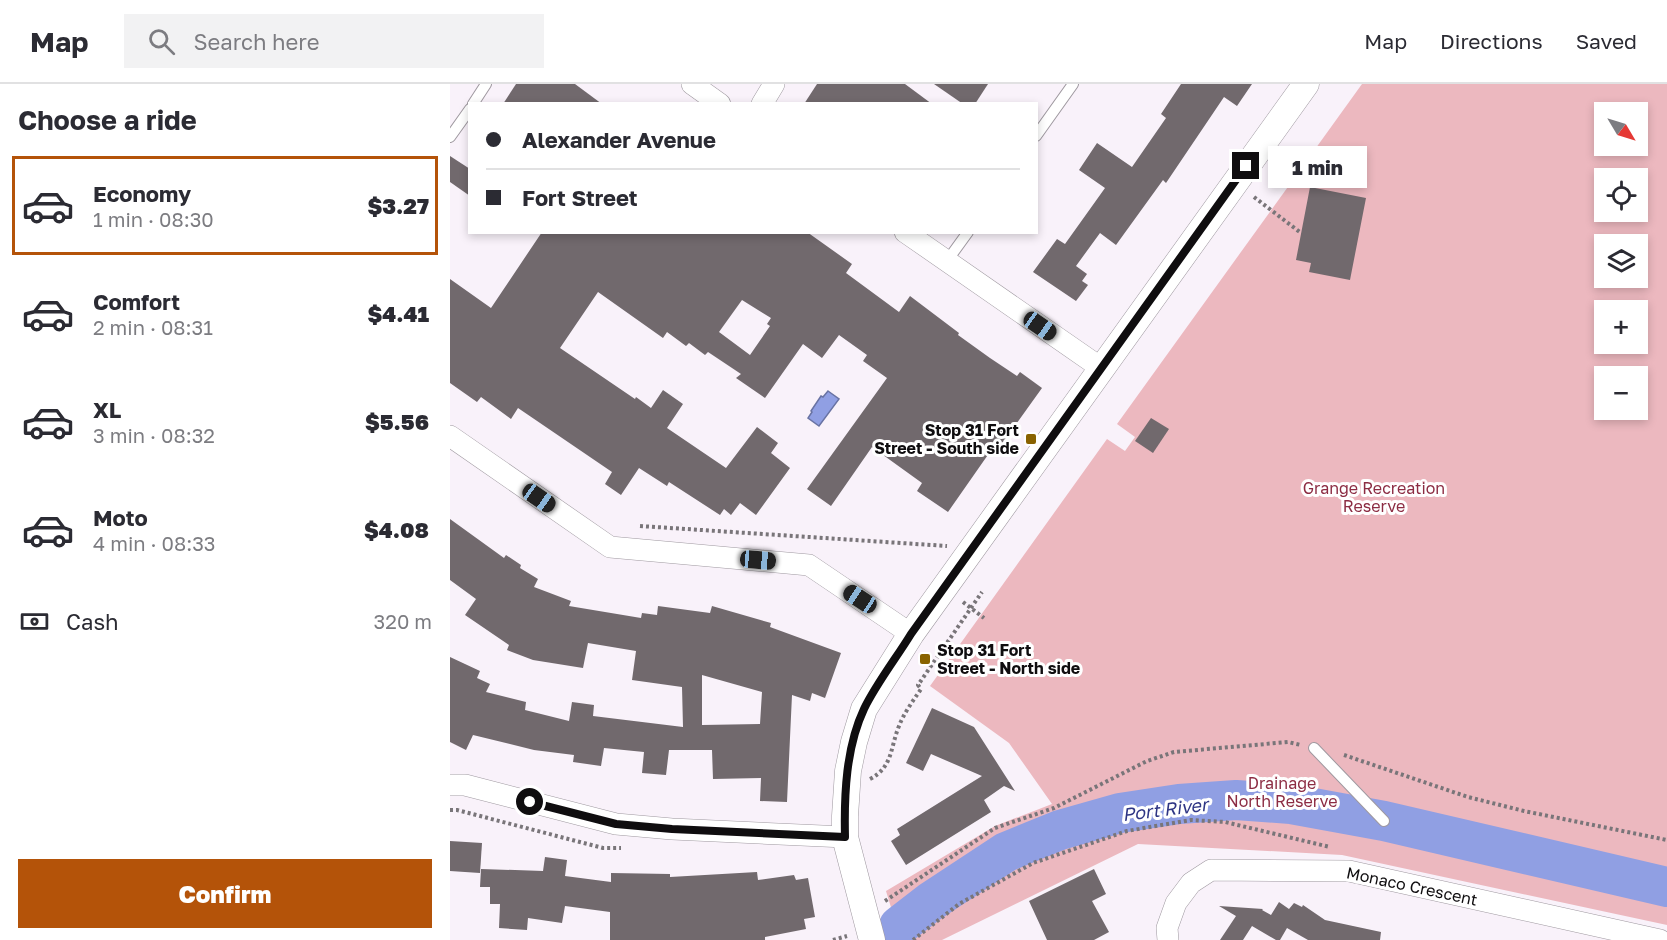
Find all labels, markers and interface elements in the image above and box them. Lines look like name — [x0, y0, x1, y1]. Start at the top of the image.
search box — [124, 14, 544, 68]
text: Map — [30, 25, 88, 58]
icon: search — [145, 25, 178, 58]
text: Search here — [193, 28, 319, 55]
text: Map — [1364, 28, 1407, 54]
text: Directions — [1440, 28, 1543, 54]
text: Saved — [1576, 28, 1637, 54]
north arrow — [1594, 102, 1648, 156]
map controls — [1594, 102, 1648, 420]
text: Choose a ride — [18, 104, 197, 136]
text: Alexander Avenue — [522, 126, 716, 153]
callout: 1 min — [1267, 145, 1366, 187]
route end — [1232, 152, 1259, 179]
text: 1 min — [1292, 155, 1343, 179]
button: locate — [1594, 168, 1648, 222]
icon: car — [21, 179, 75, 233]
text: Economy — [93, 180, 191, 207]
text: Fort Street — [522, 184, 638, 211]
text: $3.27 — [367, 192, 429, 219]
text: 1 min · 08:30 — [93, 207, 214, 231]
button: layers — [1594, 234, 1648, 288]
icon: car — [21, 287, 75, 341]
text: Comfort — [93, 288, 180, 315]
text: $4.41 — [367, 300, 429, 327]
button: + — [1594, 300, 1648, 354]
car — [1020, 308, 1060, 344]
text: 2 min · 08:31 — [93, 315, 213, 339]
button: − — [1594, 366, 1648, 420]
icon: car — [21, 395, 75, 449]
text: XL — [93, 396, 121, 423]
text: $5.56 — [365, 408, 429, 435]
place label: Stop 31 Fort Street - South side — [874, 420, 1019, 458]
text: 3 min · 08:32 — [93, 423, 215, 447]
marker: Stop 31 Fort Street - South side — [1024, 432, 1038, 446]
park label: Grange Recreation Reserve — [1303, 478, 1445, 516]
car — [519, 480, 559, 516]
icon: car — [21, 503, 75, 557]
text: Moto — [93, 504, 148, 531]
text: $4.08 — [364, 516, 429, 543]
text: 4 min · 08:33 — [93, 531, 216, 555]
car — [739, 549, 777, 571]
car — [840, 582, 880, 616]
icon: cash — [18, 605, 51, 638]
text: Cash — [66, 608, 119, 635]
text: 320 m — [374, 609, 432, 633]
place label: Stop 31 Fort Street - North side — [937, 640, 1080, 678]
marker: Stop 31 Fort Street - North side — [918, 652, 932, 666]
park label: Drainage North Reserve — [1227, 773, 1337, 811]
route start — [516, 788, 543, 815]
water label: Port River — [1121, 792, 1212, 825]
button: Confirm — [18, 859, 432, 928]
street label: Monaco Crescent — [1345, 862, 1479, 910]

